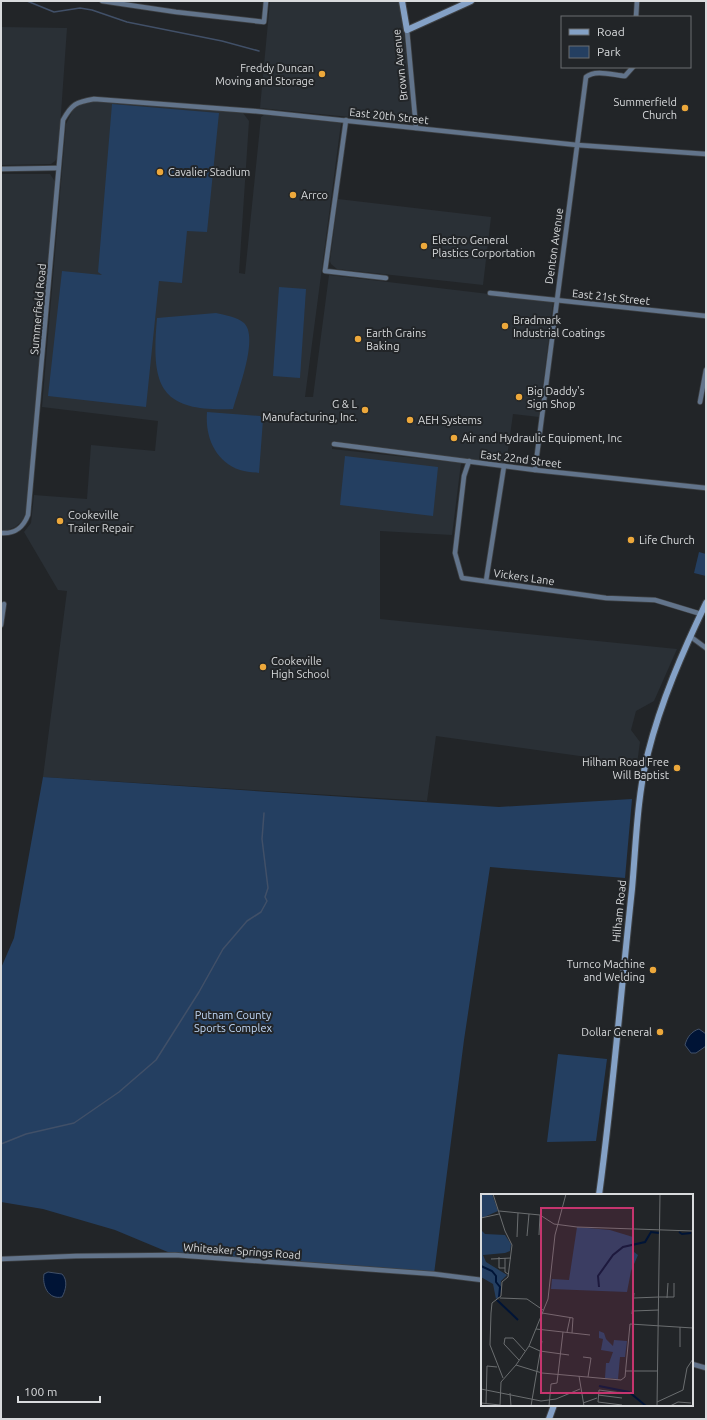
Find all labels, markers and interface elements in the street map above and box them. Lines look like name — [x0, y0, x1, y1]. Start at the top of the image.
legend — [561, 16, 691, 68]
text: Road — [597, 25, 625, 38]
street label: Brown Avenue — [390, 29, 410, 101]
text: Park — [597, 45, 621, 58]
place label: Freddy Duncan Moving and Storage — [215, 62, 314, 87]
marker: Freddy Duncan Moving and Storage — [317, 69, 327, 79]
place label: Summerfield Church — [613, 96, 677, 121]
marker: Summerfield Church — [680, 103, 690, 113]
street label: East 20th Street — [349, 106, 430, 126]
place label: Cavalier Stadium — [168, 166, 250, 178]
marker: Cavalier Stadium — [155, 167, 165, 177]
place label: Arrco — [301, 189, 328, 201]
marker: Arrco — [288, 190, 298, 200]
street label: Denton Avenue — [543, 207, 565, 285]
place label: Electro General Plastics Corportation — [432, 234, 535, 259]
marker: Electro General Plastics Corportation — [419, 241, 429, 251]
street label: Summerfield Road — [28, 263, 48, 355]
street label: East 21st Street — [572, 287, 651, 307]
place label: Bradmark Industrial Coatings — [513, 314, 605, 339]
marker: Bradmark Industrial Coatings — [500, 321, 510, 331]
place label: Earth Grains Baking — [366, 327, 426, 352]
marker: Earth Grains Baking — [353, 334, 363, 344]
place label: Big Daddy's Sign Shop — [527, 385, 585, 410]
marker: Big Daddy's Sign Shop — [514, 392, 524, 402]
place label: G & L Manufacturing, Inc. — [262, 398, 357, 423]
marker: G & L Manufacturing, Inc. — [360, 405, 370, 415]
place label: AEH Systems — [418, 414, 482, 426]
marker: AEH Systems — [405, 415, 415, 425]
place label: Air and Hydraulic Equipment, Inc — [462, 432, 622, 444]
marker: Air and Hydraulic Equipment, Inc — [449, 433, 459, 443]
street label: East 22nd Street — [480, 448, 563, 470]
place label: Cookeville Trailer Repair — [68, 509, 135, 534]
marker: Cookeville Trailer Repair — [55, 516, 65, 526]
place label: Life Church — [639, 534, 695, 546]
marker: Life Church — [626, 535, 636, 545]
street label: Vickers Lane — [493, 567, 555, 587]
place label: Cookeville High School — [271, 655, 329, 680]
marker: Cookeville High School — [258, 662, 268, 672]
place label: Hilham Road Free Will Baptist — [582, 756, 670, 781]
marker: Hilham Road Free Will Baptist — [672, 763, 682, 773]
street label: Hilham Road — [610, 879, 628, 943]
place label: Turnco Machine and Welding — [567, 958, 645, 983]
marker: Turnco Machine and Welding — [648, 965, 658, 975]
park label: Putnam County Sports Complex — [194, 1009, 272, 1034]
place label: Dollar General — [581, 1026, 652, 1038]
marker: Dollar General — [655, 1027, 665, 1037]
inset map — [481, 1194, 693, 1406]
street label: Whiteaker Springs Road — [183, 1241, 301, 1261]
scale bar — [18, 1378, 100, 1404]
text: 100 m — [24, 1385, 57, 1398]

